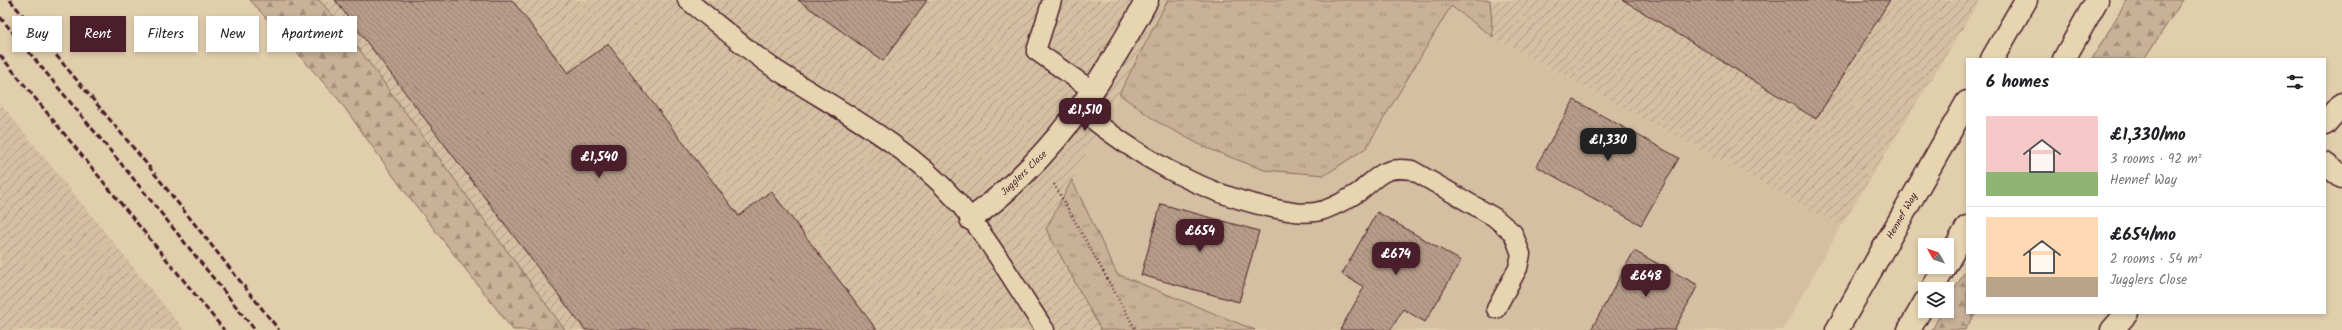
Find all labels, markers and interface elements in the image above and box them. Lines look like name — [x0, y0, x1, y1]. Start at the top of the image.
chip: Buy — [12, 16, 62, 52]
chip: Rent — [70, 16, 126, 52]
chip: Filters — [134, 16, 198, 52]
chip: New — [206, 16, 259, 52]
chip: Apartment — [267, 16, 357, 52]
text: 6 homes — [1986, 69, 2049, 96]
icon: filters — [2284, 71, 2306, 93]
pin: £1,510 — [1052, 98, 1118, 132]
text: £1,510 — [1068, 100, 1102, 121]
text: £1,330/mo — [2110, 122, 2186, 149]
pin: £1,330 — [1575, 128, 1641, 162]
text: £1,330 — [1589, 130, 1627, 151]
icon: home — [2018, 132, 2066, 180]
pin: £1,540 — [566, 145, 632, 179]
street label: Jugglers Close — [997, 146, 1051, 199]
text: £1,540 — [580, 147, 618, 168]
text: 3 rooms · 92 m² — [2110, 149, 2202, 170]
text: Hennef Way — [2110, 170, 2177, 191]
street label: Hennef Way — [1882, 190, 1922, 242]
pin: £654 — [1176, 219, 1224, 253]
text: £654 — [1185, 221, 1215, 242]
text: £654/mo — [2110, 222, 2176, 249]
icon: home — [2018, 233, 2066, 281]
north arrow — [1918, 238, 1954, 274]
map controls — [1918, 238, 1954, 318]
pin: £674 — [1372, 242, 1420, 276]
text: £674 — [1381, 244, 1411, 265]
text: 2 rooms · 54 m² — [2110, 249, 2202, 270]
pin: £648 — [1622, 264, 1670, 298]
text: £648 — [1630, 266, 1662, 287]
text: Jugglers Close — [2110, 270, 2187, 291]
button: layers — [1918, 282, 1954, 318]

